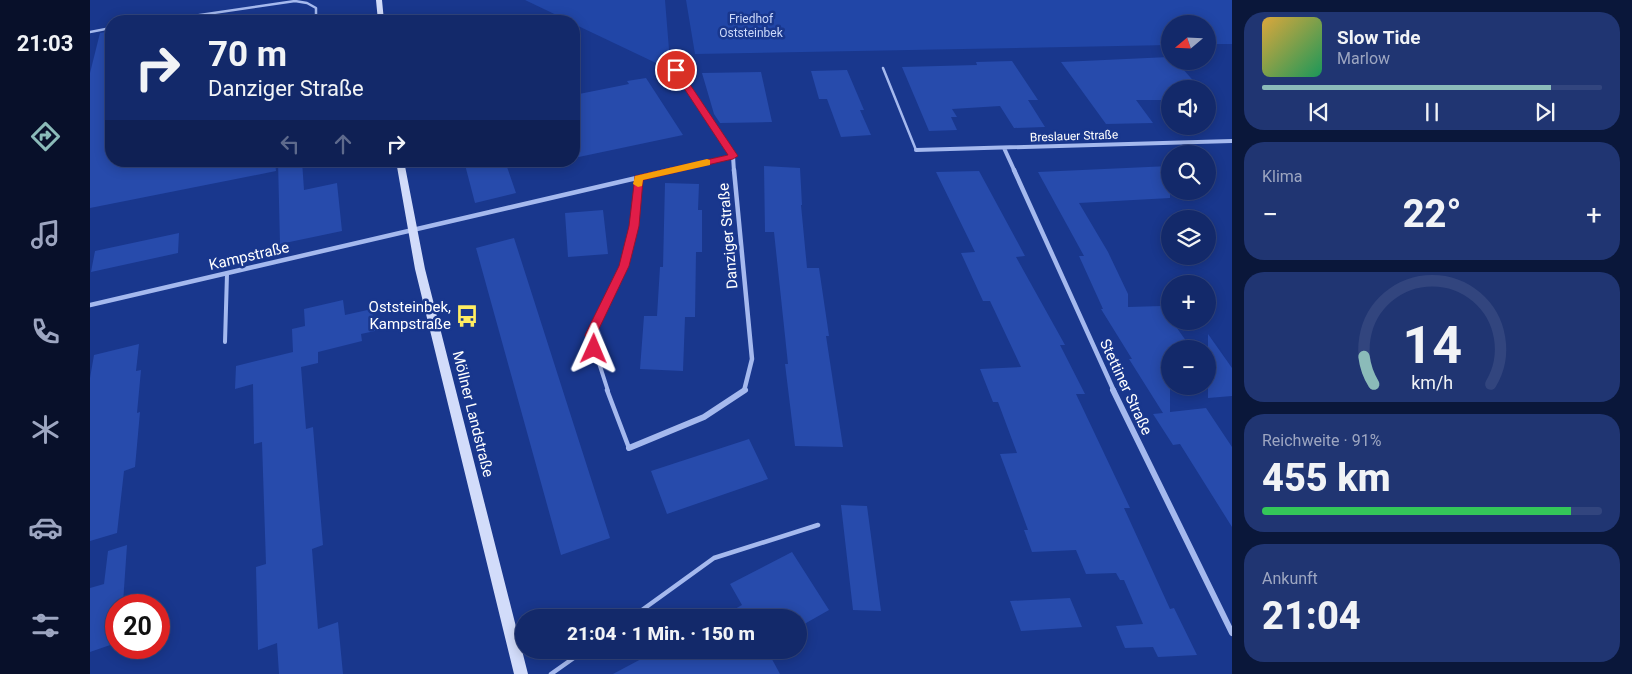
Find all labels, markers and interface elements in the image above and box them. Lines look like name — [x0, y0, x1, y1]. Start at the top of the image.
park label: Friedhof Oststeinbek — [719, 12, 784, 40]
north arrow — [1161, 15, 1216, 70]
map controls — [1161, 15, 1216, 395]
text: Slow Tide — [1337, 26, 1420, 49]
text: 21:03 — [17, 31, 73, 56]
text: 70 m — [208, 34, 287, 75]
icon: right — [125, 35, 190, 100]
pin — [655, 49, 697, 91]
text: Marlow — [1337, 49, 1390, 68]
icon: arrive — [662, 56, 690, 84]
text: Danziger Straße — [208, 76, 364, 101]
button: sound — [1161, 80, 1216, 135]
icon: previous — [1305, 98, 1333, 126]
icon: pause — [1418, 98, 1446, 126]
icon: next — [1531, 98, 1559, 126]
icon: directions — [28, 119, 63, 154]
street label: Breslauer Straße — [1030, 127, 1118, 145]
icon: left — [276, 130, 304, 158]
icon: ahead — [329, 130, 357, 158]
icon: right — [382, 130, 410, 158]
button: search — [1161, 145, 1216, 200]
text: Klima — [1262, 167, 1303, 186]
street label: Danziger Straße — [714, 182, 742, 290]
text: 22° — [1403, 192, 1461, 236]
text: − — [1262, 198, 1278, 231]
text: + — [1586, 198, 1602, 231]
button: layers — [1161, 210, 1216, 265]
icon: music — [28, 217, 63, 252]
street label: Kampstraße — [207, 238, 291, 274]
button: + — [1161, 275, 1216, 330]
place label: Oststeinbek, Kampstraße — [369, 298, 451, 333]
bus stop icon: Oststeinbek, Kampstraße — [454, 303, 480, 329]
icon: phone — [28, 314, 63, 349]
text: 14 — [1402, 315, 1462, 376]
position arrow — [567, 322, 619, 374]
street label: Stettiner Straße — [1096, 336, 1156, 438]
button: − — [1161, 340, 1216, 395]
street label: Möllner Landstraße — [449, 349, 497, 479]
text: km/h — [1411, 372, 1453, 393]
icon: climate — [28, 412, 63, 447]
text: Reichweite · 91% — [1262, 431, 1381, 450]
text: 455 km — [1262, 456, 1391, 500]
icon: car — [28, 510, 63, 545]
text: Ankunft — [1262, 569, 1318, 588]
speed limit sign: 20 — [105, 594, 170, 659]
text: 21:04 — [1262, 594, 1361, 638]
icon: filters — [28, 608, 63, 643]
text: 21:04 · 1 Min. · 150 m — [567, 622, 755, 645]

